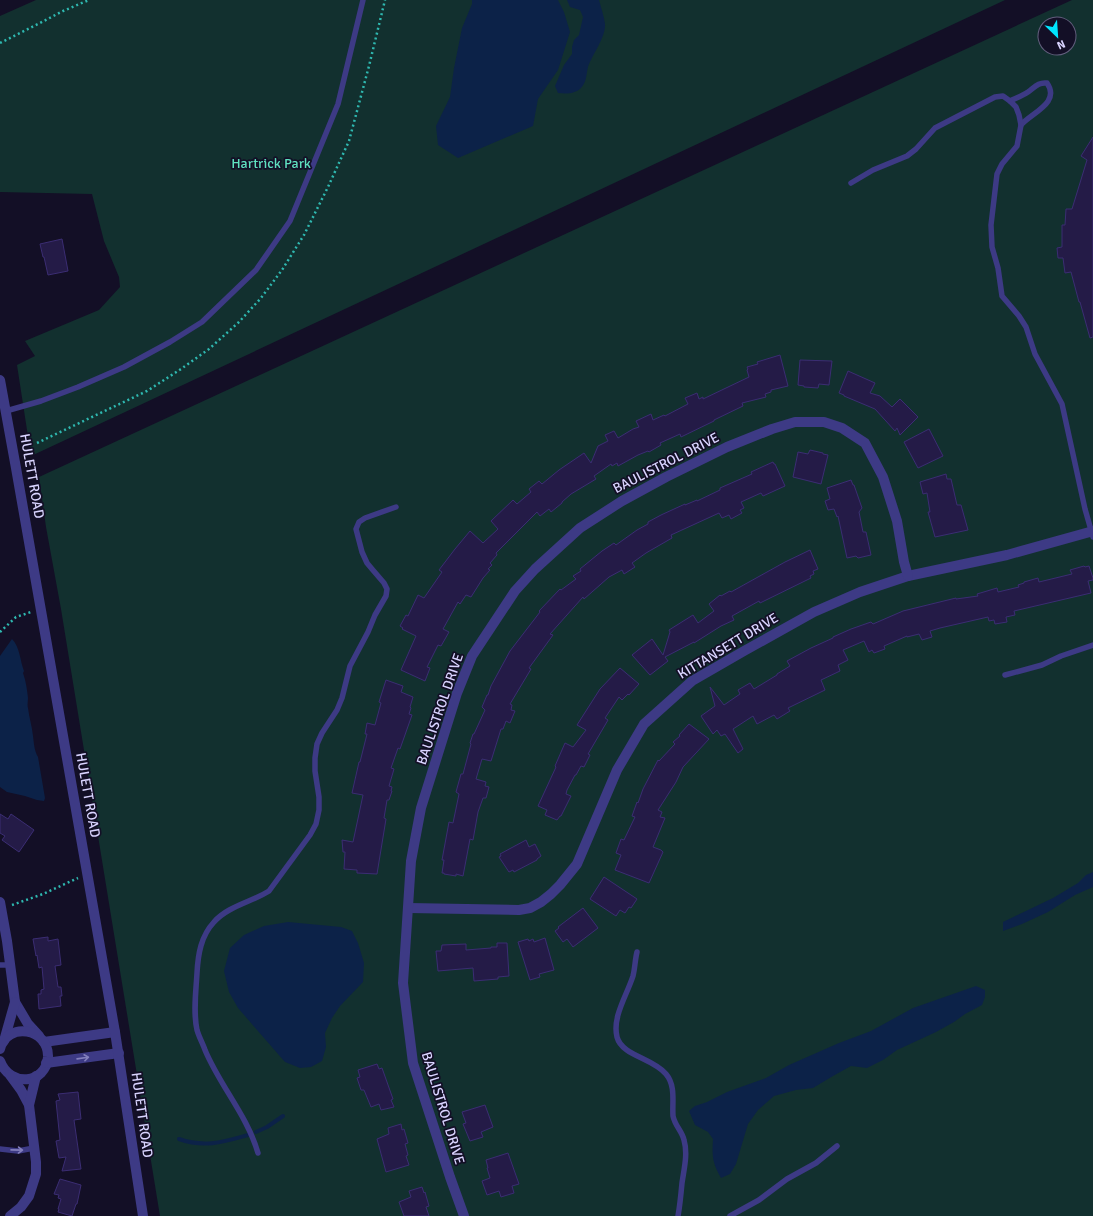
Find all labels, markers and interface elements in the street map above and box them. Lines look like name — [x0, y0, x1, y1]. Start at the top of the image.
north arrow — [1037, 16, 1077, 56]
text: N — [1055, 37, 1067, 52]
park label: Hartrick Park — [231, 155, 311, 172]
street label: BAULISTROL DRIVE — [610, 429, 722, 497]
street label: HULETT ROAD — [16, 432, 48, 520]
street label: KITTANSETT DRIVE — [675, 609, 781, 683]
street label: BAULISTROL DRIVE — [413, 651, 467, 767]
street label: HULETT ROAD — [72, 751, 104, 839]
street label: BAULISTROL DRIVE — [418, 1050, 468, 1166]
one-way arrow — [76, 1054, 89, 1062]
street label: HULETT ROAD — [128, 1071, 156, 1159]
one-way arrow — [10, 1146, 23, 1154]

